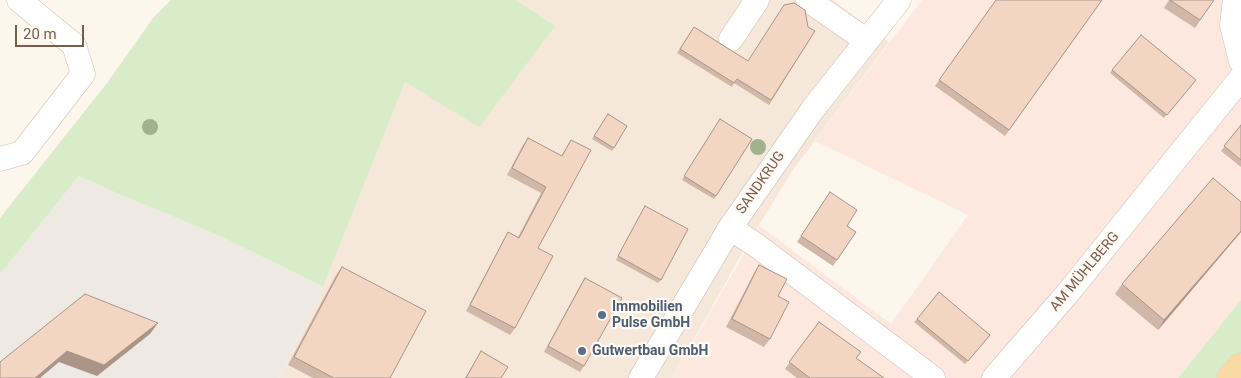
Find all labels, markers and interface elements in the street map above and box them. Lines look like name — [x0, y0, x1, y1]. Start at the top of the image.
scale bar — [18, 15, 86, 47]
text: 20 m — [23, 25, 57, 43]
street label: SANDKRUG — [733, 148, 789, 218]
street label: AM MÜHLBERG — [1047, 229, 1123, 315]
place label: Immobilien Pulse GmbH — [612, 299, 690, 332]
marker: Immobilien Pulse GmbH — [596, 309, 608, 321]
place label: Gutwertbau GmbH — [592, 343, 708, 359]
marker: Gutwertbau GmbH — [576, 345, 588, 357]

